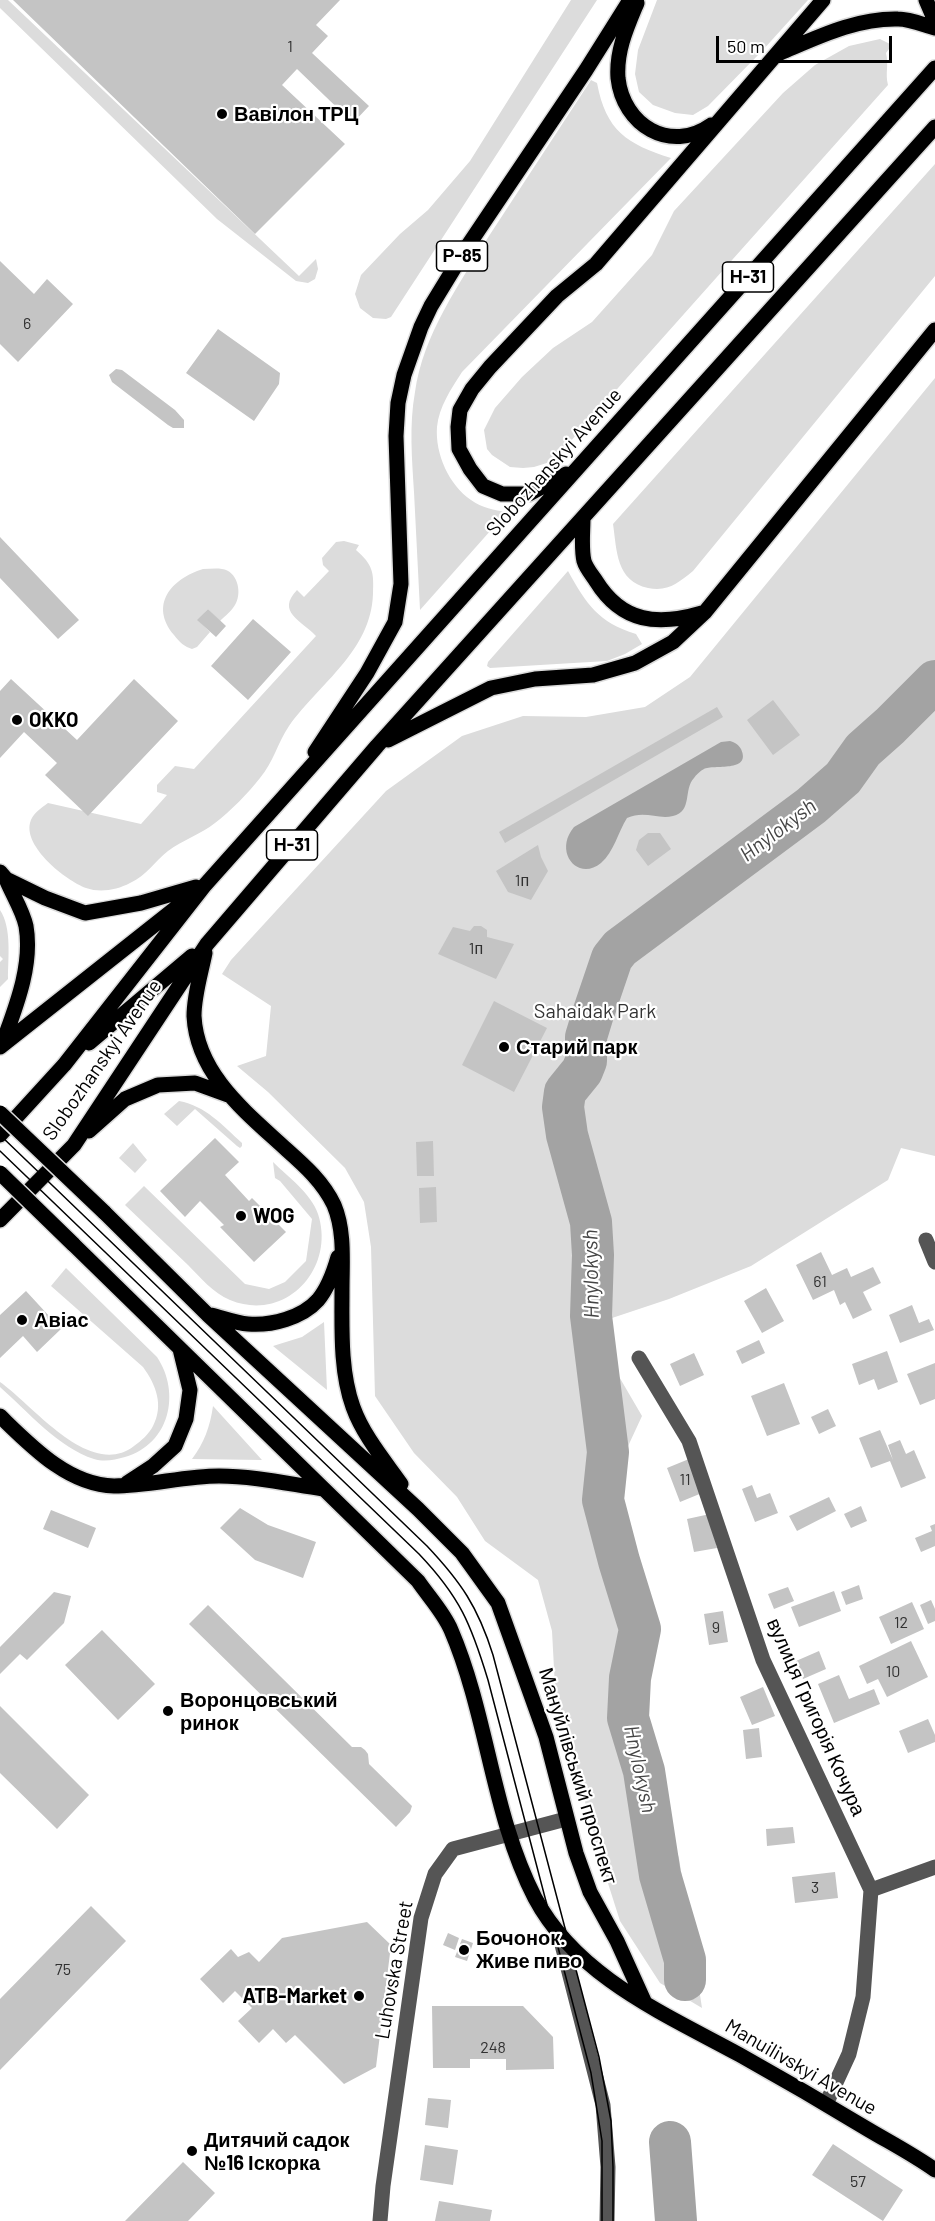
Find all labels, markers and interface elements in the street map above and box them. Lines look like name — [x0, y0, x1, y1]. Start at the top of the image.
scale bar — [719, 24, 894, 62]
text: 50 m — [727, 35, 765, 57]
house number: 1 — [287, 37, 293, 57]
place label: Вавілон ТРЦ — [234, 102, 358, 126]
marker: Вавілон ТРЦ — [215, 107, 229, 121]
road number: Р-85 — [436, 241, 488, 271]
road number: Н-31 — [722, 262, 774, 292]
house number: 6 — [23, 314, 31, 334]
street label: Slobozhanskyi Avenue — [481, 383, 627, 541]
place label: OKKO — [29, 708, 78, 732]
marker: OKKO — [10, 713, 24, 727]
water label: Hnylokysh — [735, 793, 821, 867]
road number: Н-31 — [266, 830, 318, 860]
house number: 1п — [515, 871, 529, 891]
house number: 1п — [469, 939, 483, 959]
street label: Slobozhanskyi Avenue — [37, 975, 167, 1145]
park label: Sahaidak Park — [534, 999, 656, 1023]
place label: Старий парк — [516, 1035, 638, 1059]
marker: Старий парк — [497, 1040, 511, 1054]
place label: WOG — [253, 1204, 295, 1228]
marker: WOG — [234, 1209, 248, 1223]
water label: Hnylokysh — [578, 1229, 604, 1319]
house number: 61 — [813, 1272, 827, 1292]
place label: Авіас — [34, 1308, 89, 1332]
marker: Авіас — [15, 1313, 29, 1327]
house number: 11 — [679, 1470, 691, 1490]
house number: 12 — [894, 1613, 908, 1633]
street label: вулиця Григорія Кочура — [762, 1614, 870, 1820]
house number: 9 — [712, 1618, 720, 1638]
house number: 10 — [886, 1662, 900, 1682]
street label: Мануйлівський проспект — [534, 1665, 622, 1887]
place label: Воронцовський ринок — [180, 1688, 338, 1735]
marker: Воронцовський ринок — [161, 1704, 175, 1718]
water label: Hnylokysh — [618, 1723, 662, 1815]
house number: 3 — [811, 1878, 819, 1898]
street label: Luhovska Street — [370, 1899, 418, 2041]
place label: Бочонок. Живе пиво — [476, 1926, 582, 1973]
marker: Бочонок. Живе пиво — [457, 1943, 471, 1957]
house number: 75 — [55, 1960, 71, 1980]
place label: ATB-Market — [242, 1984, 347, 2008]
marker: ATB-Market — [352, 1989, 366, 2003]
street label: Manuilivskyi Avenue — [721, 2014, 881, 2120]
house number: 248 — [480, 2038, 506, 2058]
place label: Дитячий садок №16 Іскорка — [204, 2128, 350, 2175]
marker: Дитячий садок №16 Іскорка — [185, 2144, 199, 2158]
house number: 57 — [850, 2172, 866, 2192]

